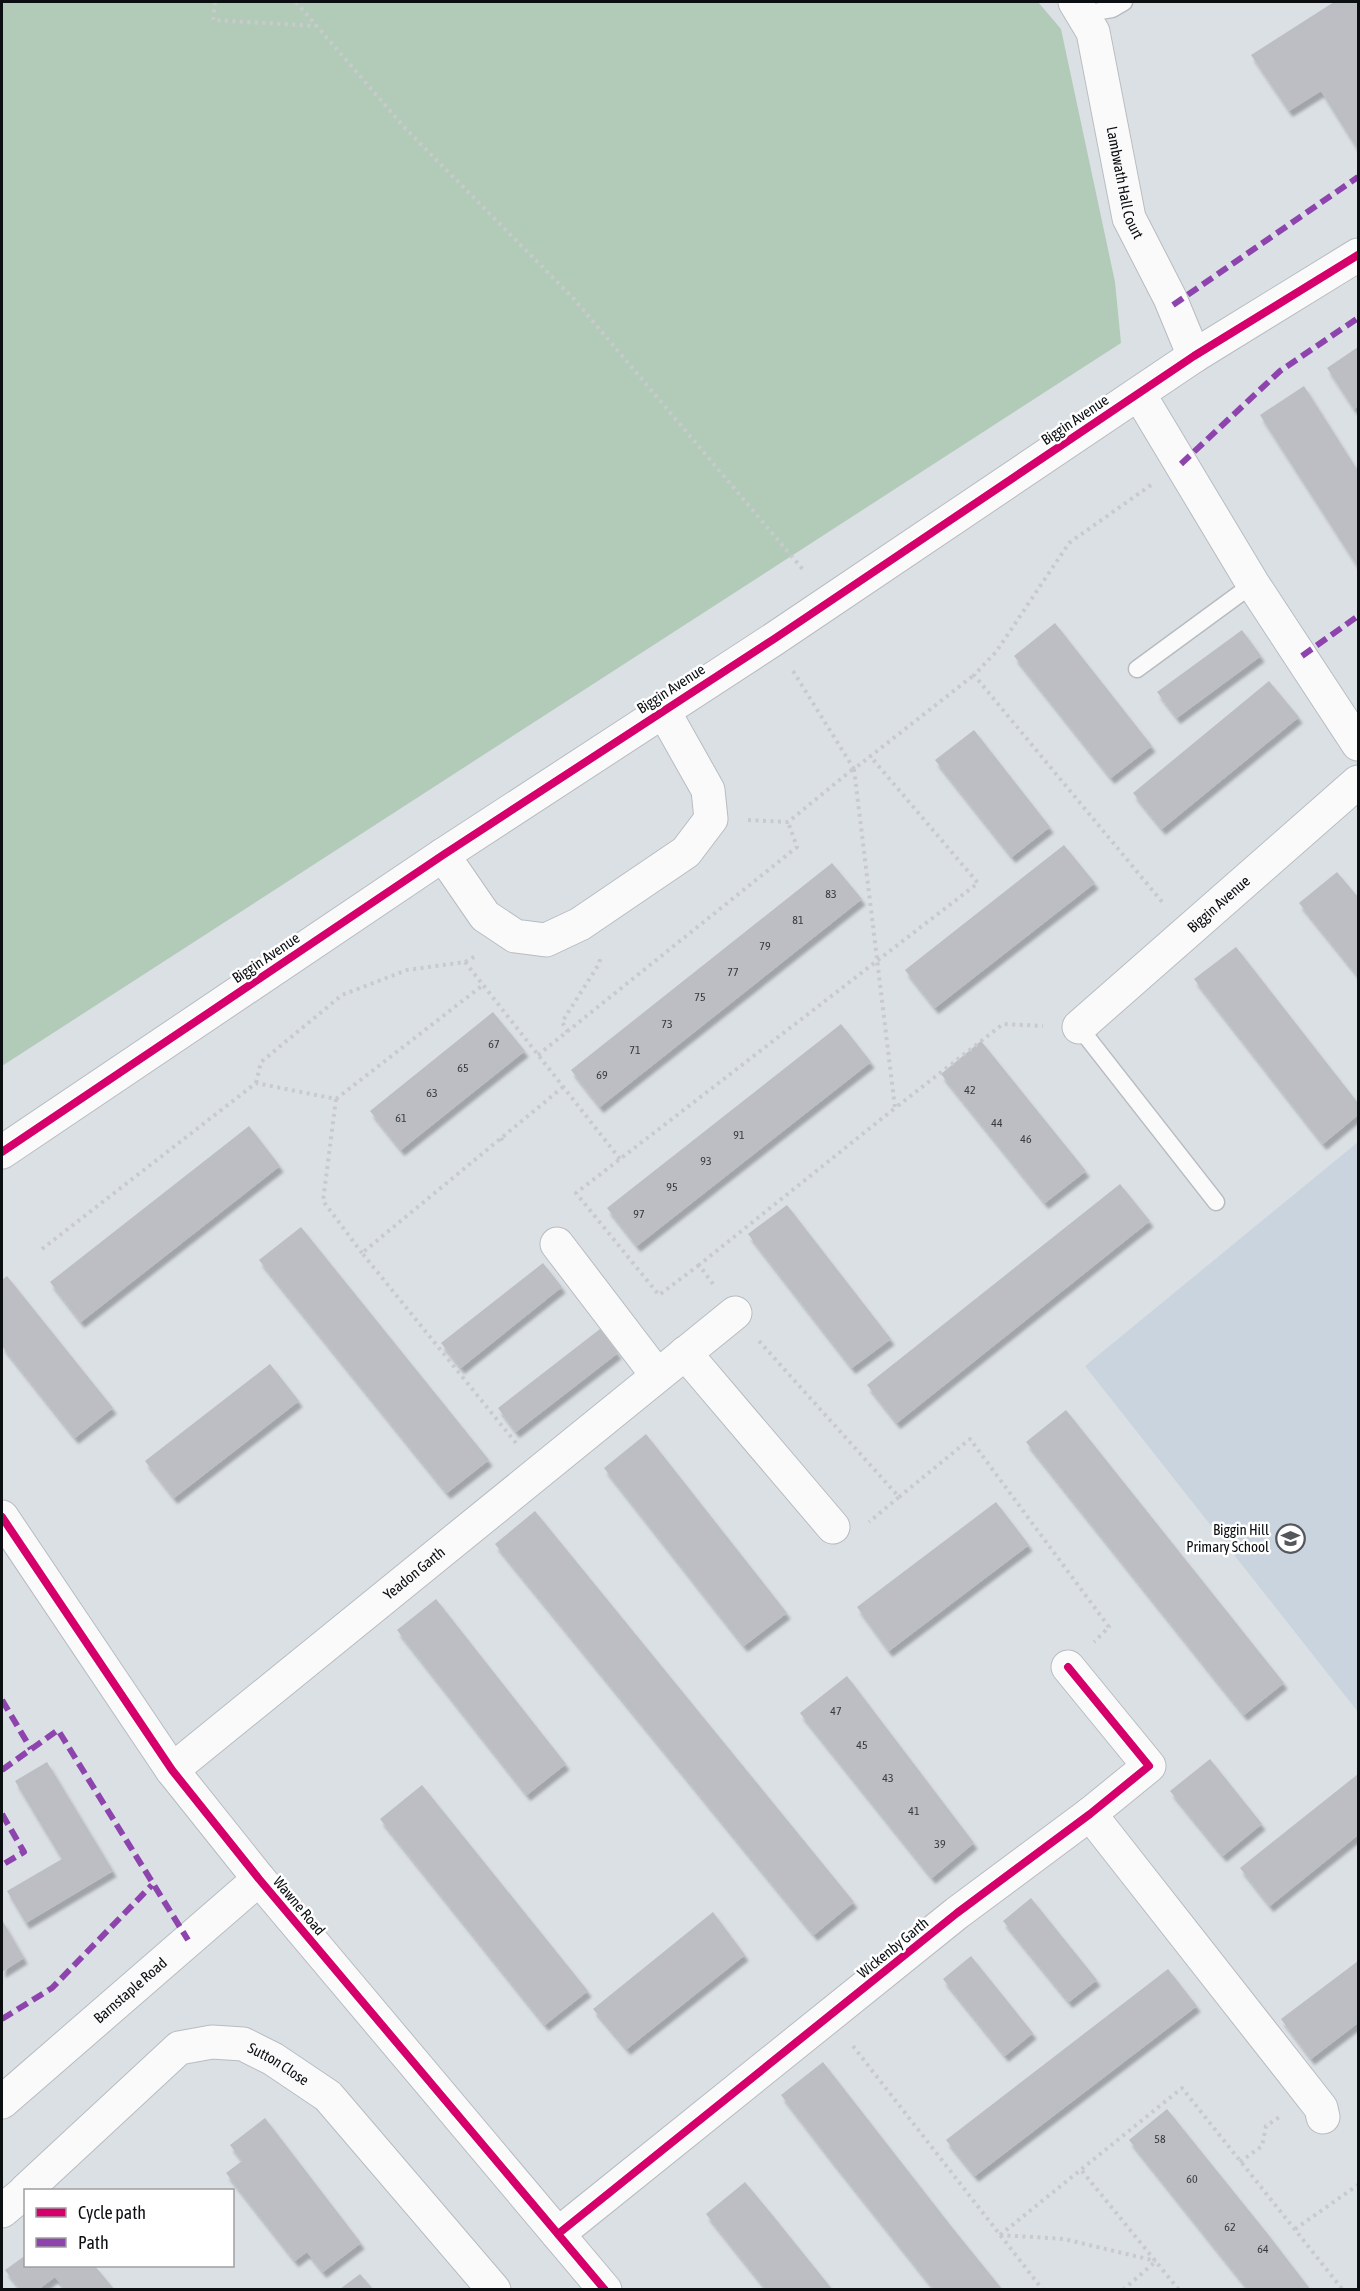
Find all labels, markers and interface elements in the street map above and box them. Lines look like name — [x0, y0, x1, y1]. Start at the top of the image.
street label: Lambwath Hall Court — [1103, 125, 1147, 241]
street label: Biggin Avenue — [1038, 391, 1112, 448]
street label: Biggin Avenue — [634, 660, 708, 717]
street label: Biggin Avenue — [1184, 872, 1253, 936]
house number: 83 — [825, 887, 837, 901]
house number: 81 — [792, 913, 804, 927]
street label: Biggin Avenue — [229, 929, 303, 986]
house number: 79 — [759, 939, 771, 953]
house number: 77 — [727, 965, 739, 979]
house number: 75 — [694, 990, 706, 1004]
house number: 73 — [661, 1017, 673, 1031]
house number: 67 — [488, 1037, 500, 1051]
house number: 71 — [629, 1043, 641, 1057]
house number: 65 — [457, 1061, 469, 1075]
house number: 69 — [596, 1068, 608, 1082]
house number: 42 — [964, 1083, 976, 1097]
house number: 63 — [426, 1086, 438, 1100]
house number: 61 — [395, 1111, 407, 1125]
house number: 44 — [991, 1116, 1003, 1130]
house number: 91 — [733, 1128, 745, 1142]
house number: 46 — [1020, 1132, 1032, 1146]
house number: 93 — [700, 1154, 712, 1168]
house number: 95 — [666, 1180, 678, 1194]
house number: 97 — [633, 1207, 645, 1221]
place label: Biggin Hill Primary School — [1186, 1521, 1269, 1555]
school or university icon: Biggin Hill Primary School — [1274, 1523, 1306, 1555]
street label: Yeadon Garth — [380, 1543, 448, 1603]
house number: 47 — [830, 1704, 842, 1718]
house number: 45 — [856, 1738, 868, 1752]
house number: 43 — [882, 1771, 894, 1785]
house number: 41 — [908, 1804, 920, 1818]
house number: 39 — [934, 1837, 946, 1851]
street label: Wawne Road — [270, 1873, 329, 1938]
street label: Wickenby Garth — [854, 1914, 932, 1981]
street label: Barnstaple Road — [90, 1954, 170, 2026]
street label: Sutton Close — [245, 2039, 312, 2089]
house number: 58 — [1154, 2132, 1166, 2146]
house number: 60 — [1186, 2172, 1198, 2186]
legend — [24, 2189, 234, 2267]
text: Cycle path — [78, 2202, 146, 2223]
house number: 62 — [1224, 2220, 1236, 2234]
text: Path — [78, 2232, 109, 2253]
house number: 64 — [1257, 2242, 1269, 2256]

